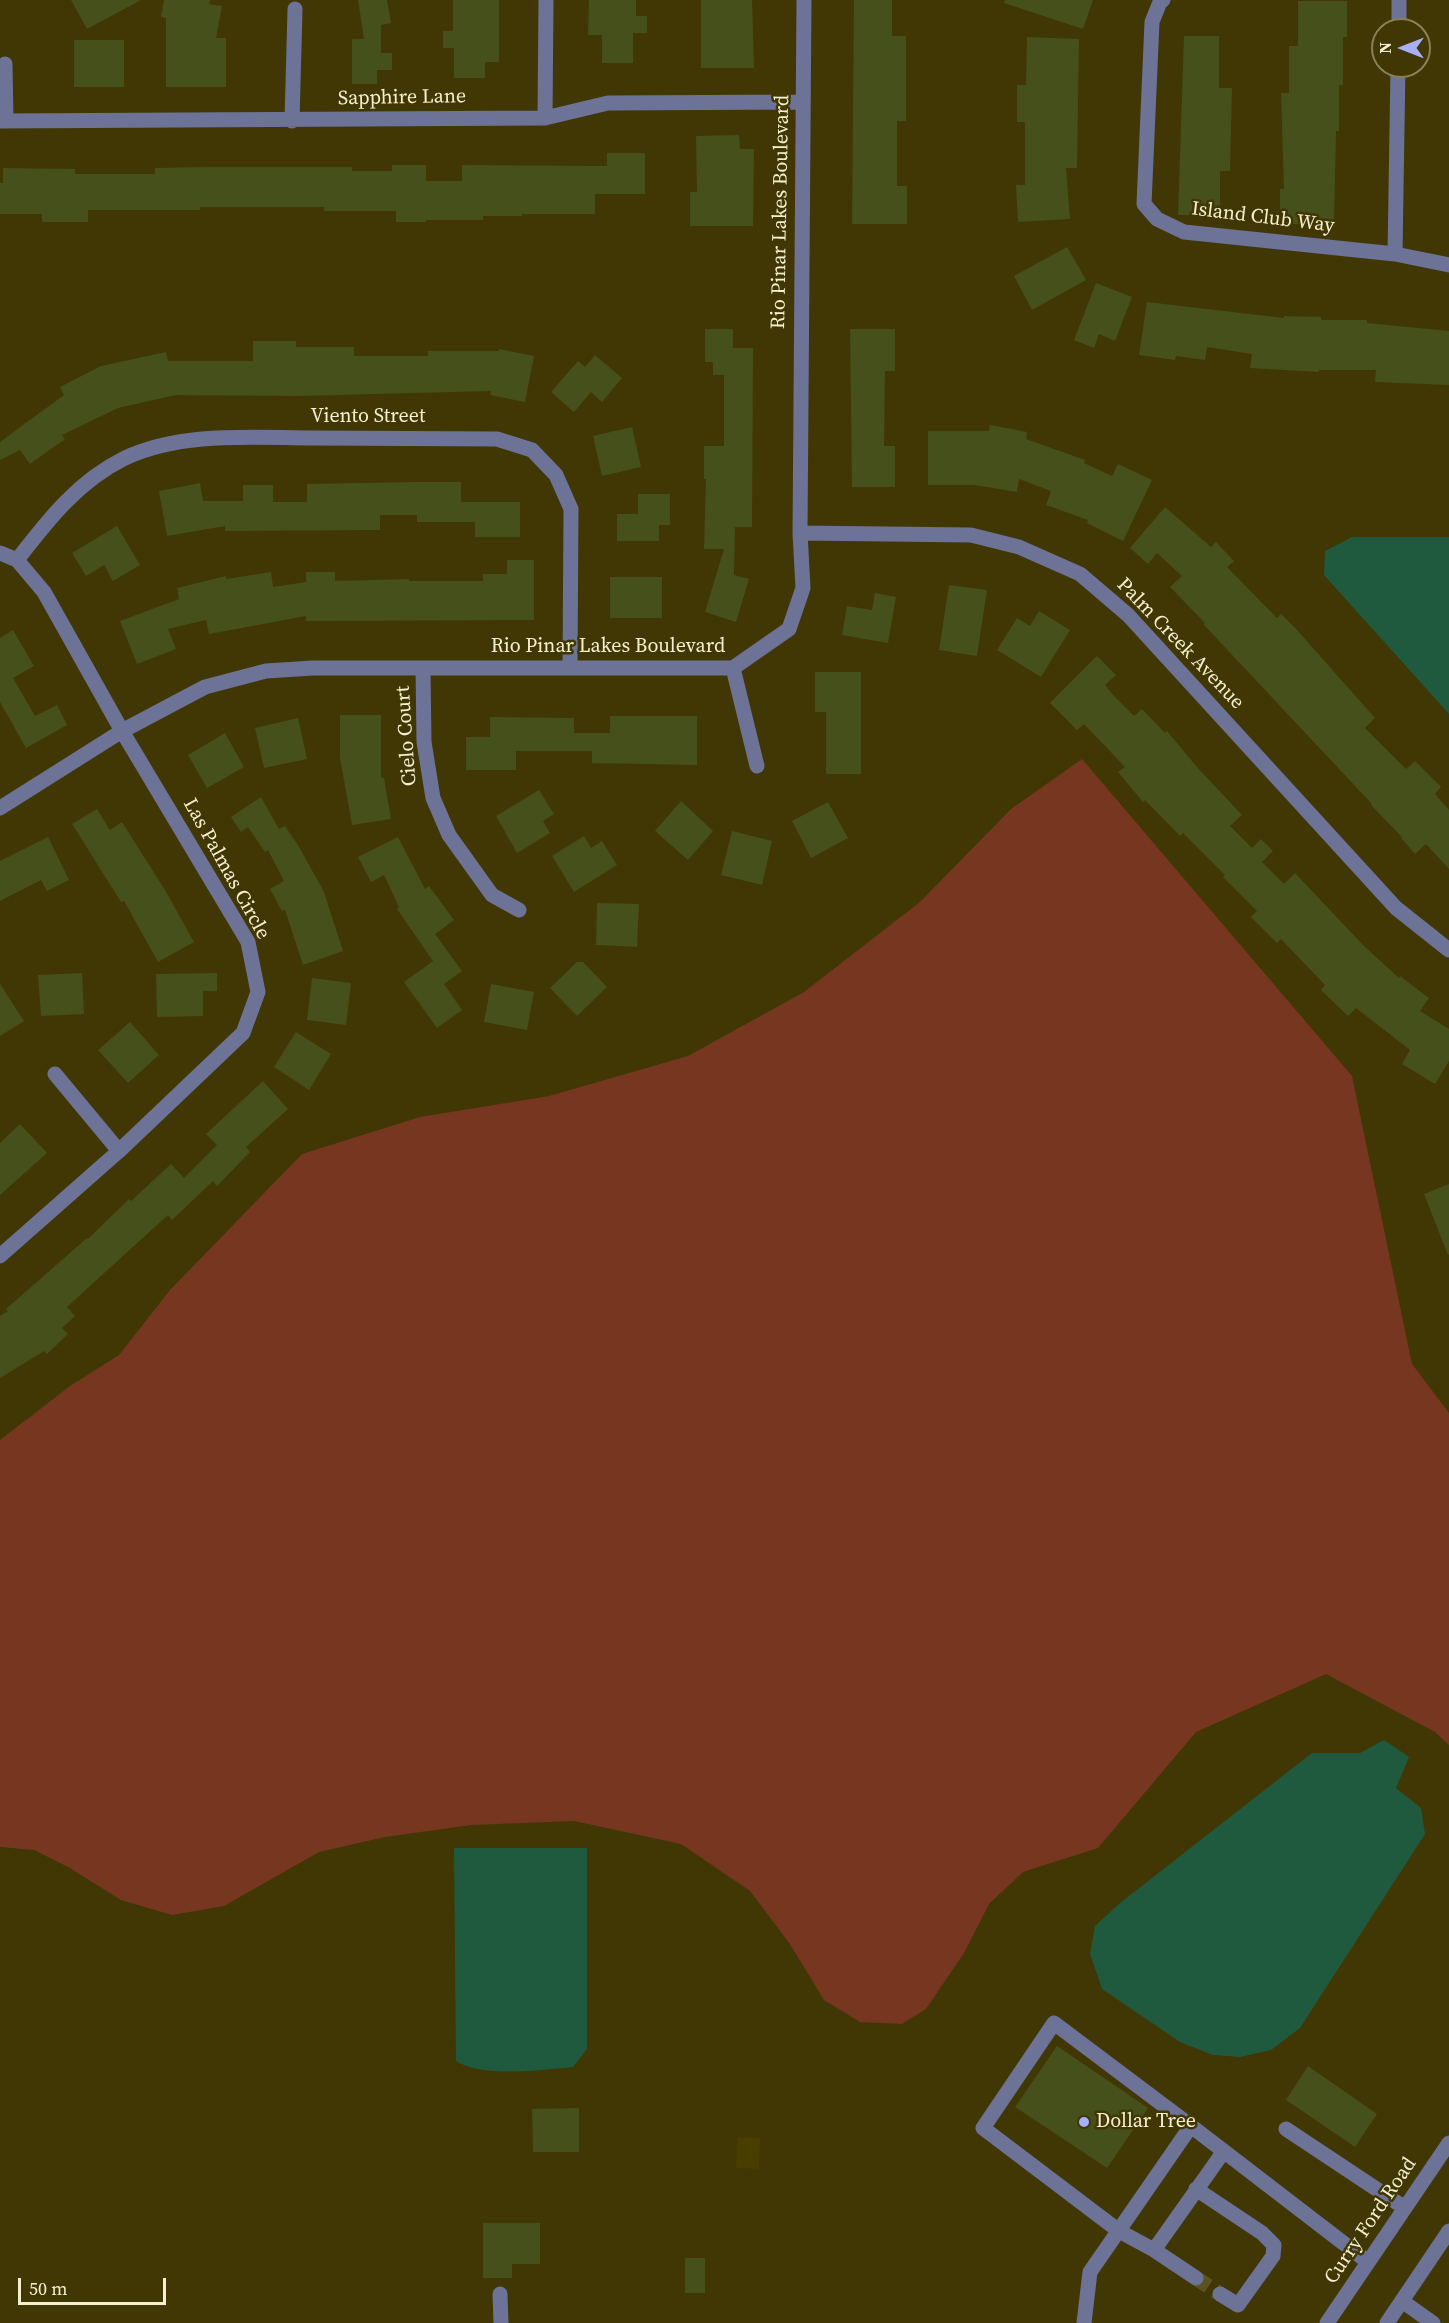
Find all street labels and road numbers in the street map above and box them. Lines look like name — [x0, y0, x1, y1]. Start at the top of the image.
street label: Sapphire Lane — [338, 85, 466, 111]
street label: Rio Pinar Lakes Boulevard — [767, 95, 795, 329]
street label: Island Club Way — [1190, 197, 1336, 239]
street label: Viento Street — [311, 405, 425, 429]
street label: Palm Creek Avenue — [1111, 573, 1249, 715]
street label: Rio Pinar Lakes Boulevard — [491, 635, 725, 659]
street label: Cielo Court — [392, 685, 422, 787]
street label: Las Palmas Circle — [177, 794, 275, 944]
street label: Curry Ford Road — [1320, 2153, 1422, 2289]

